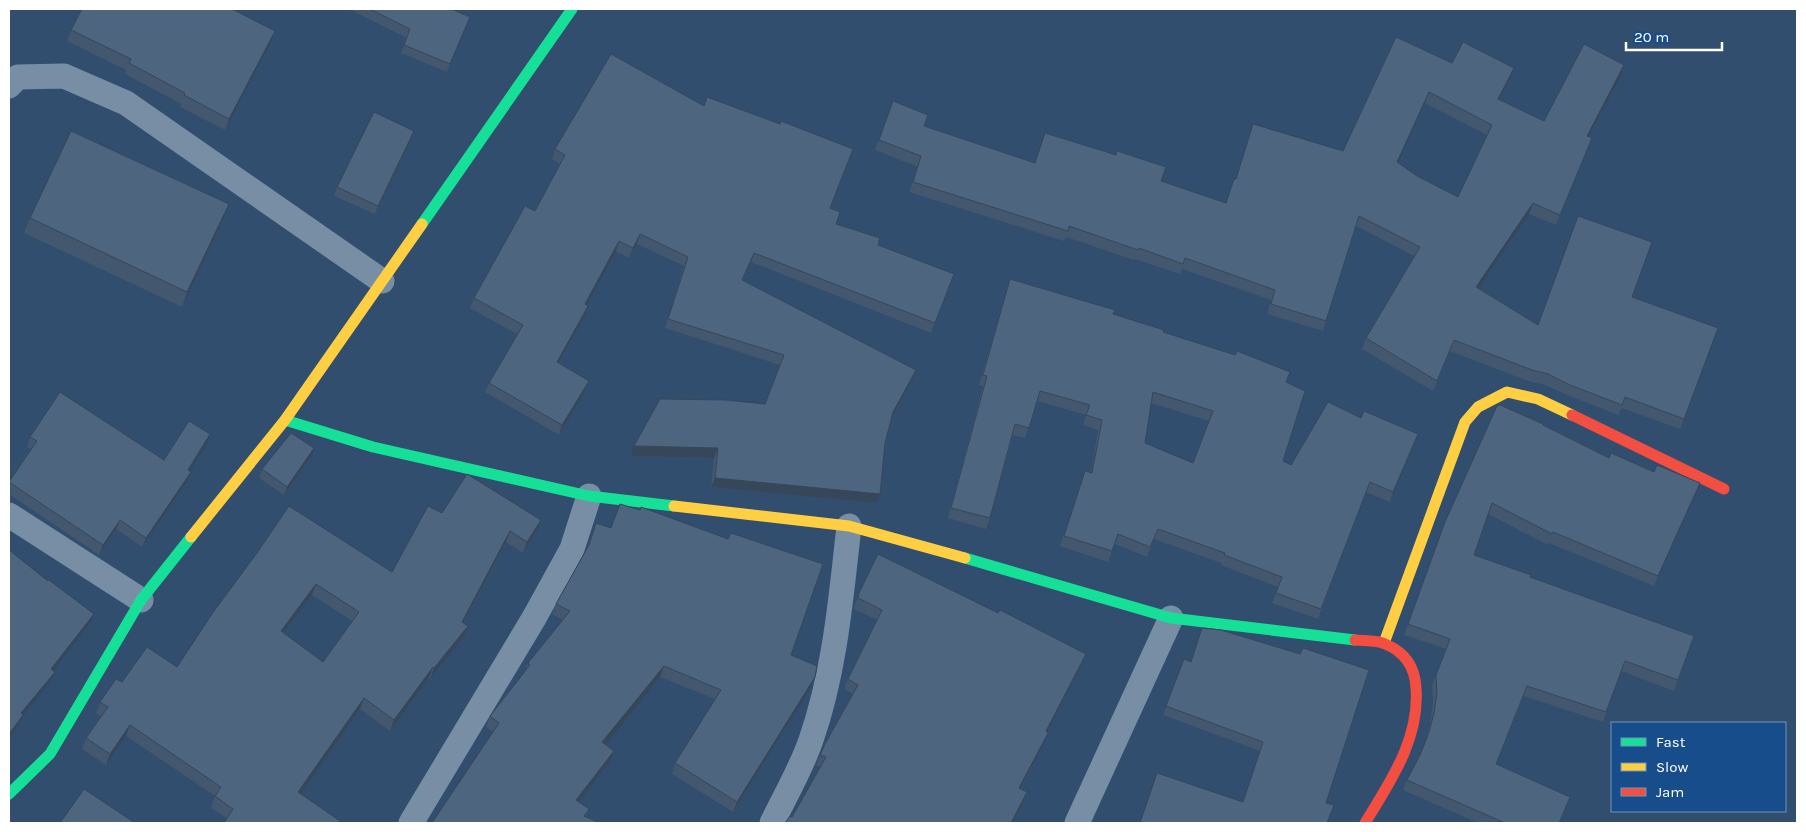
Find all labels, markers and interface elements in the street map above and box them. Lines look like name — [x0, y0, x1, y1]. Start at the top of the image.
scale bar — [1626, 20, 1722, 52]
text: 20 m — [1634, 28, 1669, 46]
legend — [1611, 722, 1786, 812]
text: Fast — [1656, 733, 1686, 751]
text: Slow — [1656, 758, 1688, 776]
text: Jam — [1656, 783, 1684, 801]

